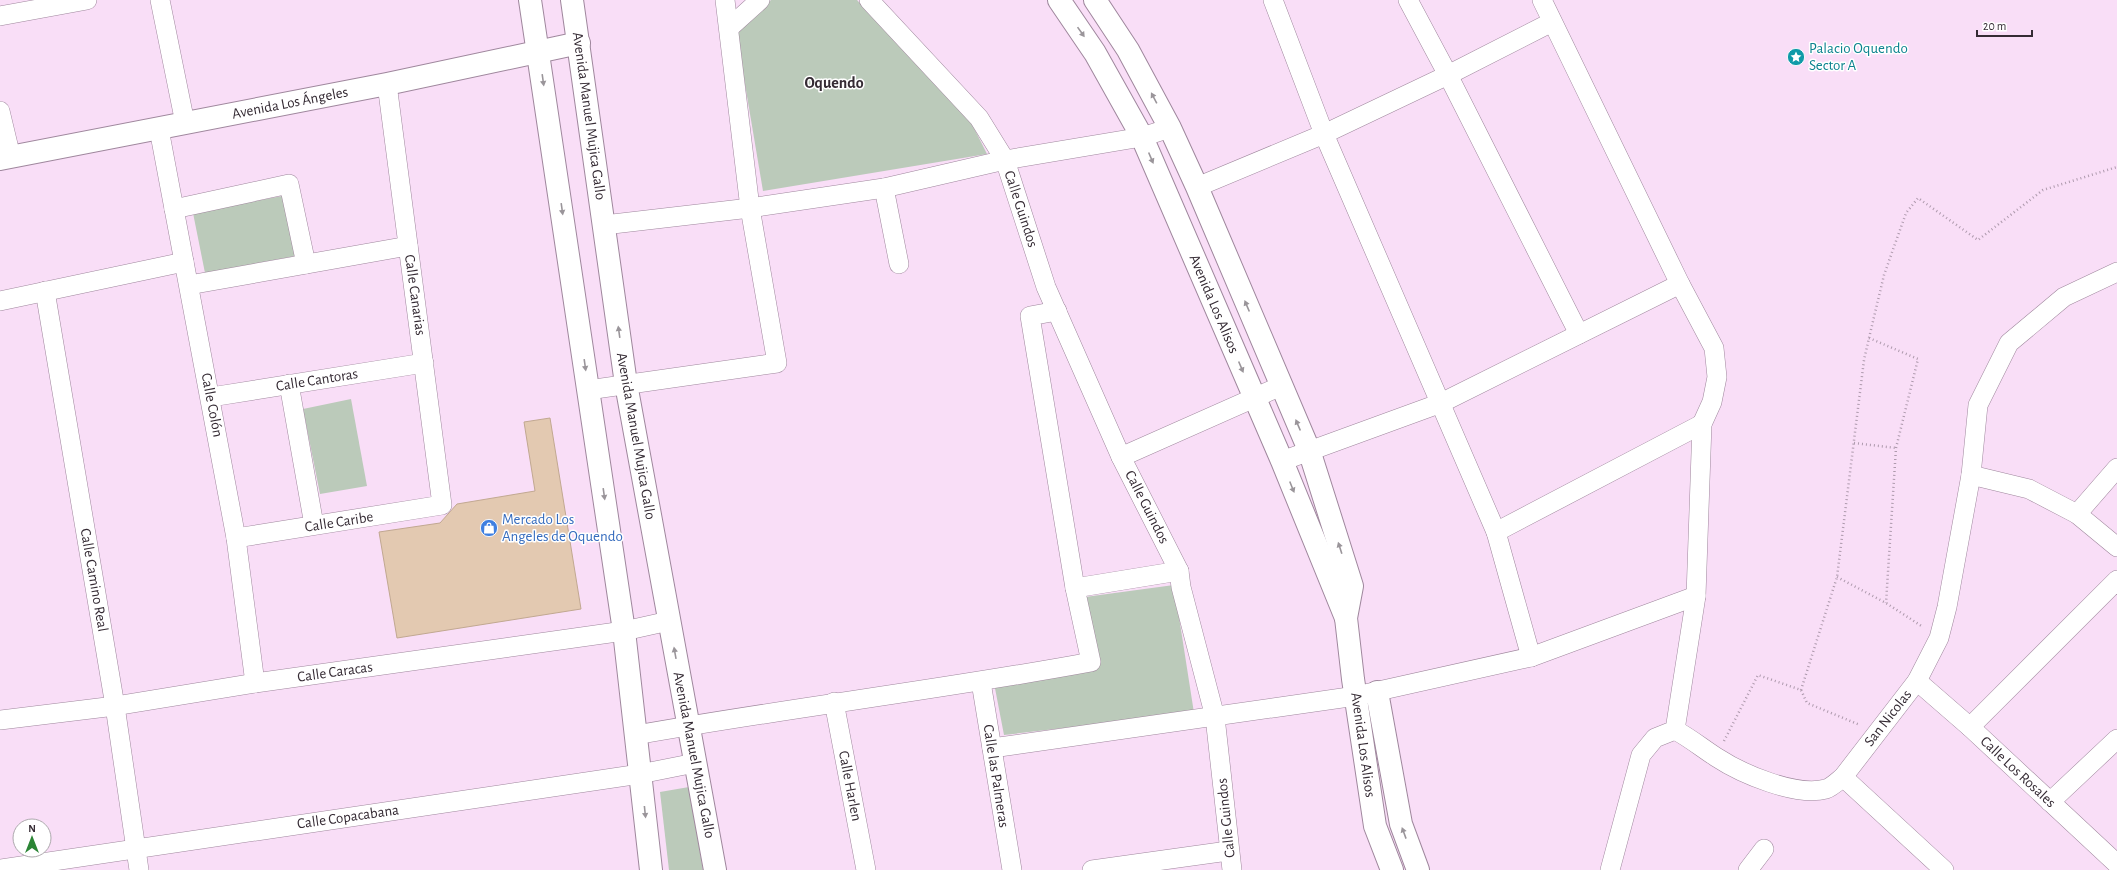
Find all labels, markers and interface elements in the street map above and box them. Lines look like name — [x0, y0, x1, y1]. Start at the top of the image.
scale bar — [1977, 12, 2032, 38]
text: 20 m — [1983, 20, 2006, 32]
one-way arrow — [1077, 27, 1085, 37]
street label: Avenida Manuel Mujica Gallo — [570, 31, 608, 201]
place label: Palacio Oquendo Sector A — [1809, 41, 1908, 73]
place icon: Palacio Oquendo Sector A — [1786, 47, 1806, 67]
one-way arrow — [540, 74, 546, 86]
district label: Oquendo — [804, 75, 864, 91]
street label: Avenida Los Ángeles — [230, 82, 349, 122]
one-way arrow — [1151, 92, 1157, 104]
one-way arrow — [1148, 153, 1154, 165]
street label: Calle Guindos — [1002, 169, 1040, 249]
one-way arrow — [559, 203, 565, 215]
street label: Avenida Los Alisos — [1186, 252, 1242, 356]
street label: Calle Canarias — [402, 254, 428, 336]
one-way arrow — [1244, 299, 1250, 311]
one-way arrow — [616, 325, 622, 338]
street label: Avenida Manuel Mujica Gallo — [614, 351, 658, 521]
one-way arrow — [582, 359, 588, 371]
one-way arrow — [1238, 362, 1244, 373]
street label: Calle Cantoras — [275, 366, 359, 394]
street label: Calle Colón — [198, 372, 226, 438]
one-way arrow — [1295, 420, 1301, 431]
street label: Calle Guindos — [1122, 468, 1172, 546]
one-way arrow — [1290, 481, 1296, 493]
one-way arrow — [601, 487, 607, 500]
street label: Calle Caribe — [304, 509, 374, 535]
place label: Mercado Los Angeles de Oquendo — [502, 512, 623, 544]
shop icon: Mercado Los Angeles de Oquendo — [479, 518, 499, 538]
street label: Calle Camino Real — [78, 527, 110, 633]
one-way arrow — [1337, 542, 1343, 554]
one-way arrow — [671, 647, 677, 659]
street label: Calle Caracas — [296, 659, 374, 685]
street label: Avenida Manuel Mujica Gallo — [670, 670, 718, 840]
street label: San Nicolas — [1861, 687, 1915, 749]
street label: Avenida Los Alisos — [1348, 692, 1378, 798]
street label: Calle las Palmeras — [980, 723, 1012, 829]
street label: Calle Los Rosales — [1978, 734, 2058, 810]
street label: Calle Harlen — [836, 749, 864, 823]
street label: Calle Guindos — [1214, 777, 1238, 859]
street label: Calle Copacabana — [296, 802, 400, 832]
one-way arrow — [641, 806, 648, 818]
north arrow — [12, 818, 52, 858]
text: N — [28, 823, 36, 834]
one-way arrow — [1401, 827, 1407, 839]

